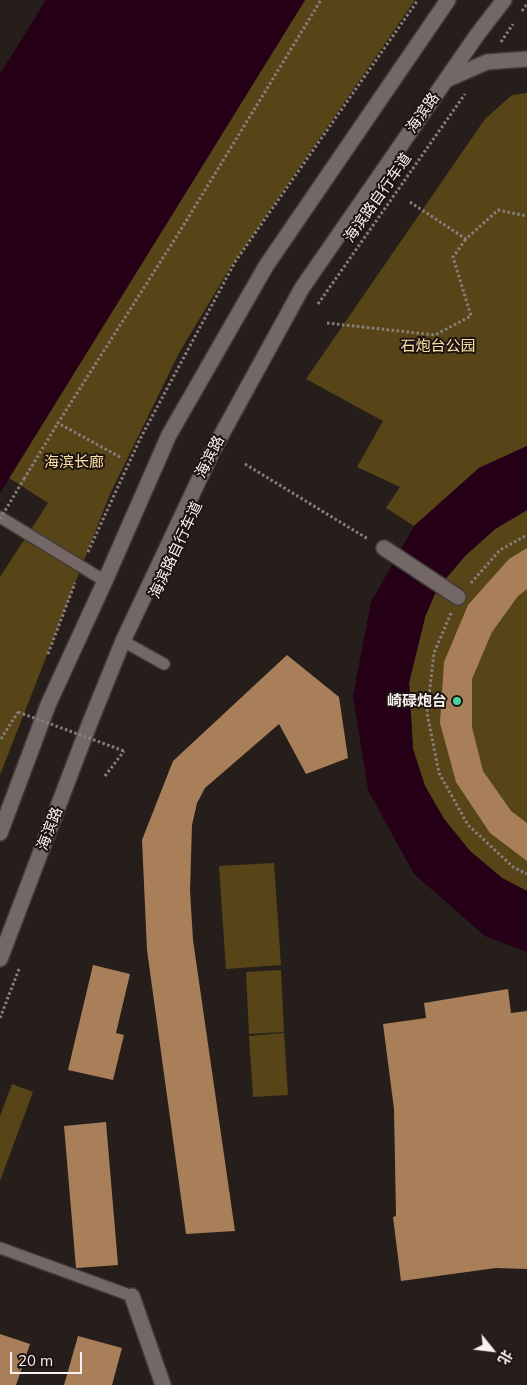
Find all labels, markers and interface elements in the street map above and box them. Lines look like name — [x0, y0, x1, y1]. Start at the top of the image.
street label: 海滨路 — [403, 89, 443, 137]
street label: 海滨路自行车道 — [341, 150, 415, 246]
park label: 石炮台公园 — [401, 337, 475, 355]
street label: 海滨路 — [192, 433, 228, 481]
park label: 海滨长廊 — [44, 453, 104, 471]
street label: 海滨路自行车道 — [146, 499, 206, 601]
place label: 崎碌炮台 — [387, 692, 447, 710]
marker: 崎碌炮台 — [451, 695, 463, 707]
street label: 海滨路 — [34, 805, 66, 853]
north arrow — [467, 1325, 517, 1375]
scale bar — [12, 1342, 85, 1374]
text: 北 — [494, 1347, 516, 1368]
text: 20 m — [18, 1351, 53, 1370]

